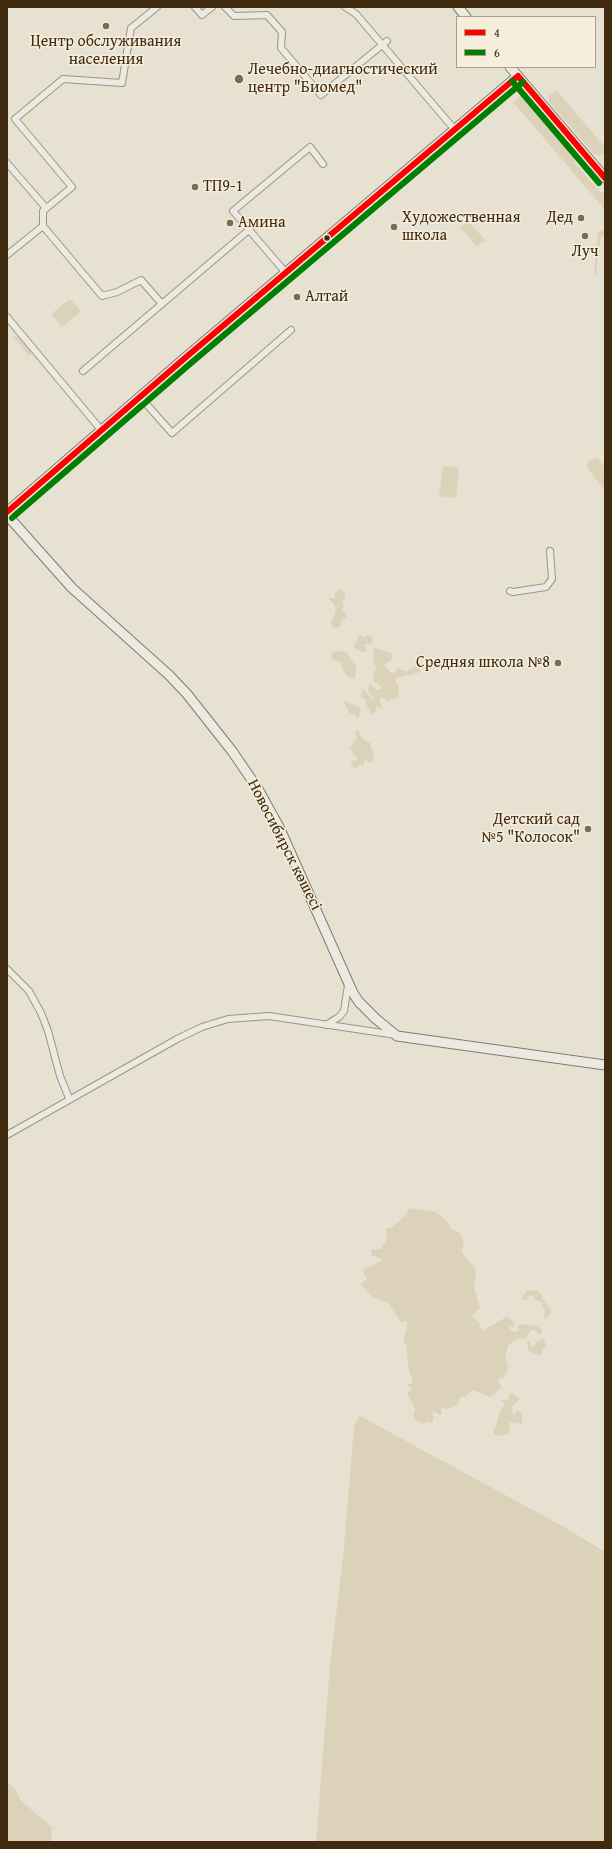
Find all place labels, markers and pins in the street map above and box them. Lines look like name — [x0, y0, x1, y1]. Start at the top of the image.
marker: Центр обслуживания населения — [101, 21, 111, 31]
place label: Центр обслуживания населения — [31, 32, 181, 70]
place label: Лечебно-диагностический центр "Биомед" — [248, 60, 438, 98]
marker: Лечебно-диагностический центр "Биомед" — [233, 73, 245, 85]
place label: ТП9-1 — [203, 177, 243, 197]
marker: ТП9-1 — [190, 182, 200, 192]
place label: Художественная школа — [402, 208, 521, 246]
place label: Дед — [547, 208, 573, 228]
place label: Амина — [238, 213, 286, 233]
marker: Дед — [576, 213, 586, 223]
marker: Амина — [225, 218, 235, 228]
marker: Художественная школа — [389, 222, 399, 232]
marker: Луч — [580, 231, 590, 241]
unlabelled marker — [322, 233, 332, 243]
place label: Луч — [572, 242, 598, 262]
place label: Алтай — [305, 287, 348, 307]
marker: Алтай — [292, 292, 302, 302]
place label: Средняя школа №8 — [416, 653, 550, 673]
marker: Средняя школа №8 — [553, 658, 563, 668]
place label: Детский сад №5 "Колосок" — [481, 810, 580, 848]
marker: Детский сад №5 "Колосок" — [583, 824, 593, 834]

